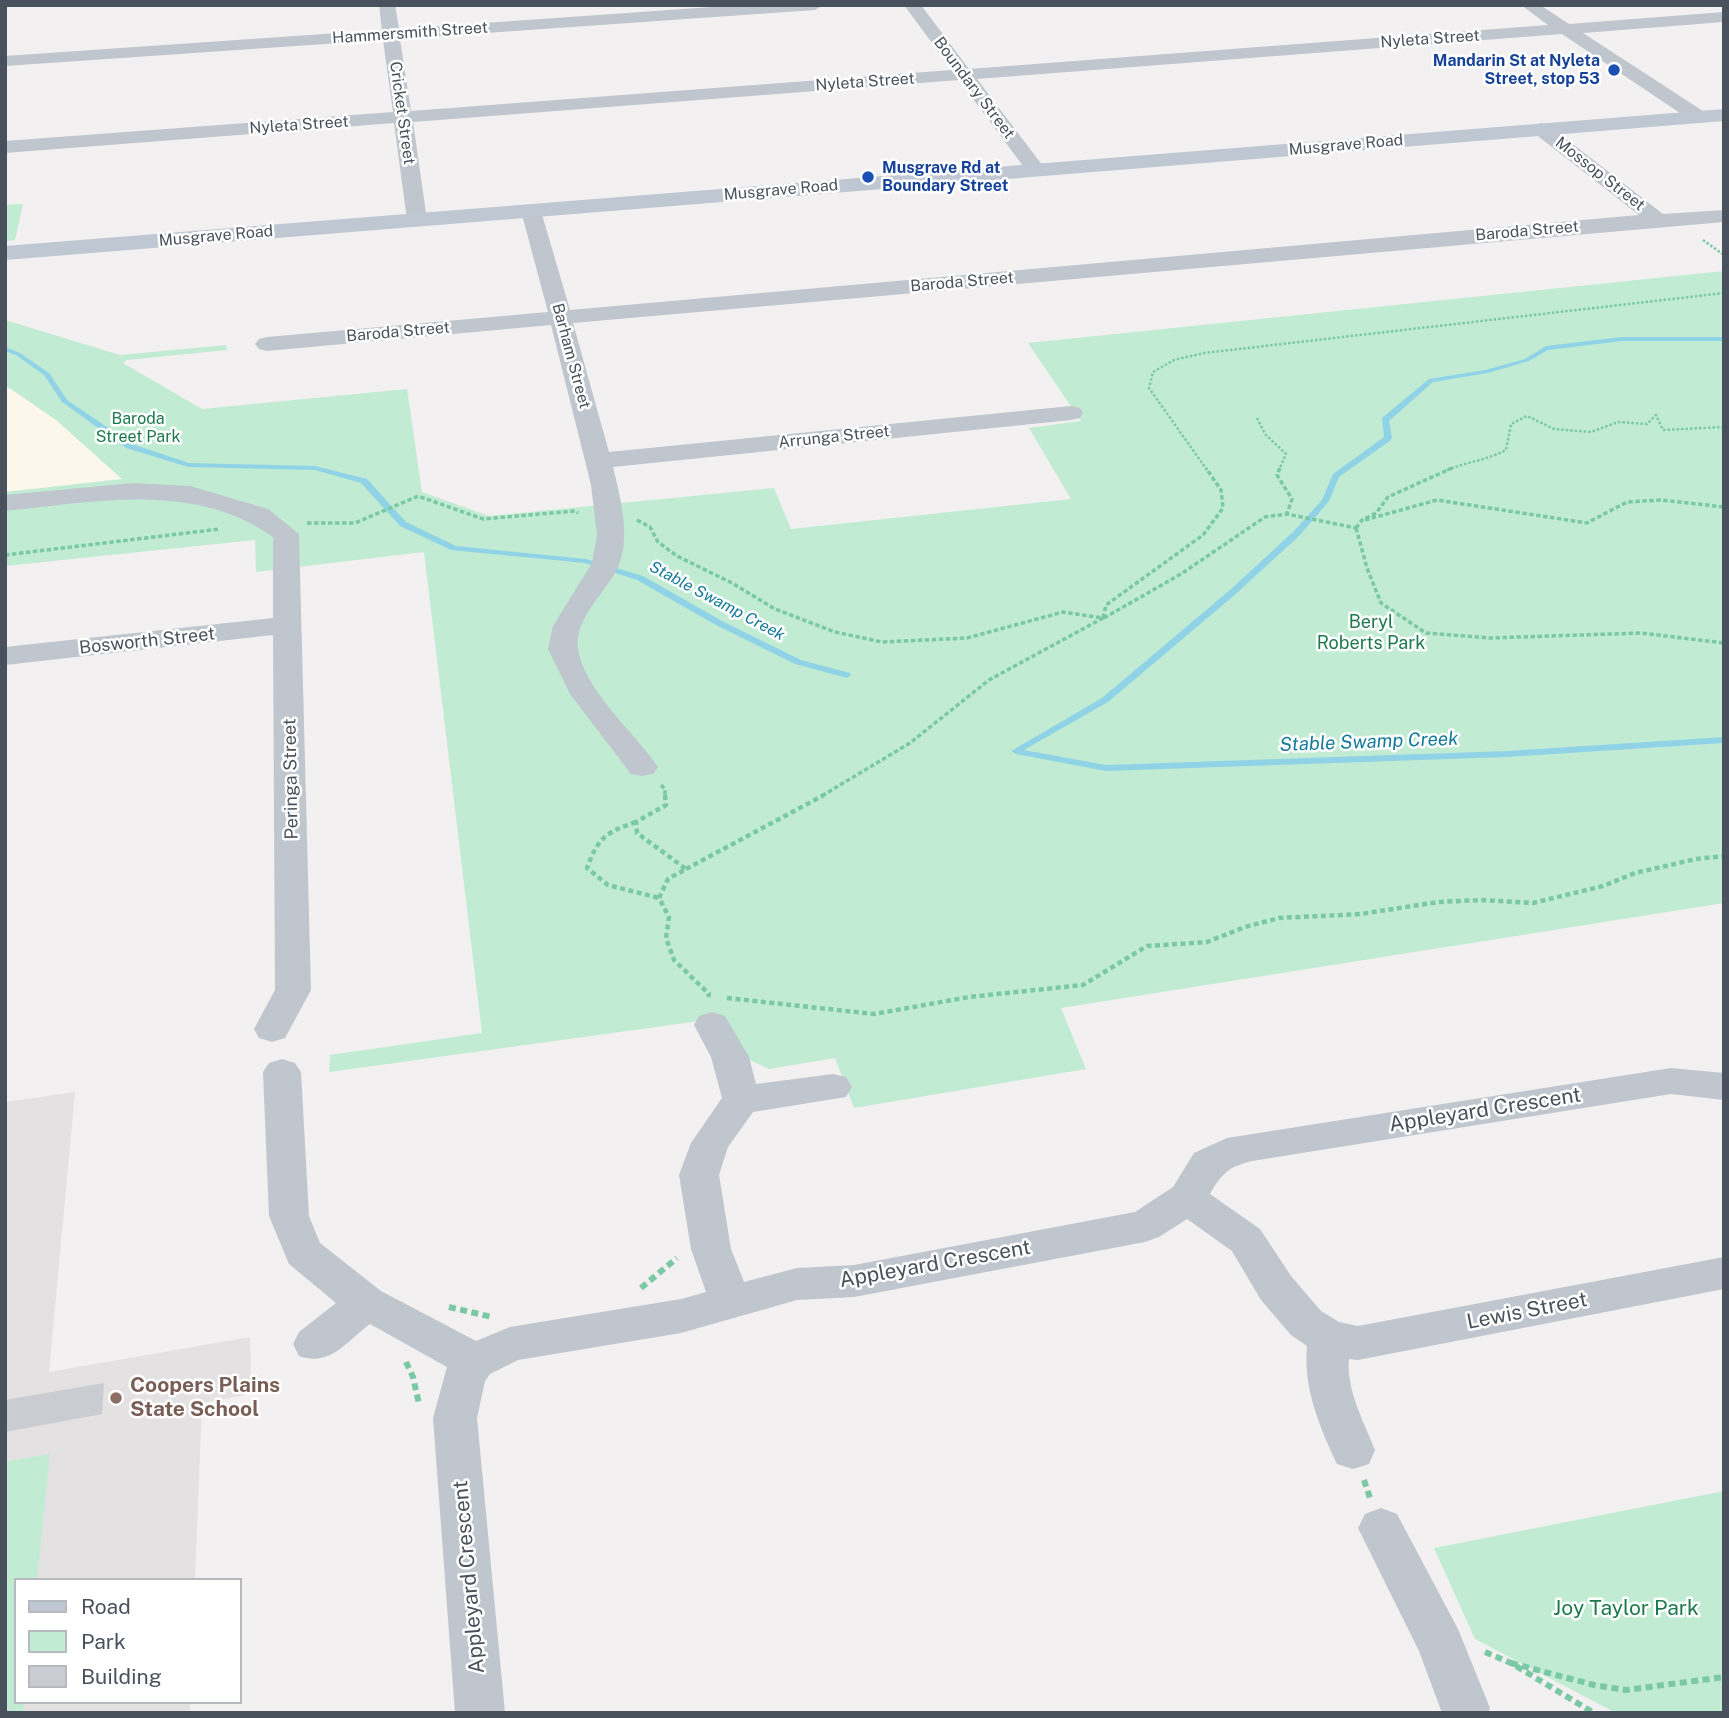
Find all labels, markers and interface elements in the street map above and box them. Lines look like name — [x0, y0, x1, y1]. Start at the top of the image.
street label: Hammersmith Street — [332, 18, 488, 48]
street label: Nyleta Street — [1380, 26, 1480, 52]
street label: Boundary Street — [929, 33, 1019, 143]
place label: Mandarin St at Nyleta Street, stop 53 — [1433, 51, 1600, 89]
street label: Cricket Street — [385, 60, 419, 166]
marker: Mandarin St at Nyleta Street, stop 53 — [1606, 62, 1622, 78]
street label: Nyleta Street — [815, 69, 915, 95]
street label: Nyleta Street — [249, 112, 349, 138]
street label: Musgrave Road — [1288, 130, 1404, 160]
street label: Mossop Street — [1551, 133, 1649, 215]
place label: Musgrave Rd at Boundary Street — [882, 158, 1008, 196]
marker: Musgrave Rd at Boundary Street — [860, 169, 876, 185]
street label: Musgrave Road — [723, 175, 839, 205]
street label: Baroda Street — [1474, 217, 1580, 245]
street label: Musgrave Road — [158, 221, 274, 251]
street label: Baroda Street — [909, 268, 1015, 296]
street label: Barham Street — [548, 301, 594, 411]
street label: Baroda Street — [345, 318, 451, 346]
park label: Baroda Street Park — [96, 409, 180, 447]
street label: Arrunga Street — [777, 422, 891, 452]
water label: Stable Swamp Creek — [646, 557, 788, 645]
park label: Beryl Roberts Park — [1317, 611, 1425, 654]
street label: Bosworth Street — [78, 623, 216, 659]
street label: Peringa Street — [279, 718, 303, 840]
water label: Stable Swamp Creek — [1279, 727, 1459, 757]
street label: Appleyard Crescent — [1387, 1082, 1583, 1138]
street label: Appleyard Crescent — [837, 1235, 1033, 1293]
street label: Lewis Street — [1465, 1287, 1589, 1335]
place label: Coopers Plains State School — [130, 1373, 280, 1423]
marker: Coopers Plains State School — [108, 1390, 124, 1406]
street label: Appleyard Crescent — [448, 1479, 490, 1675]
legend — [14, 1578, 242, 1704]
text: Road — [81, 1594, 131, 1619]
park label: Joy Taylor Park — [1553, 1596, 1699, 1622]
text: Park — [81, 1629, 126, 1654]
text: Building — [81, 1664, 162, 1689]

